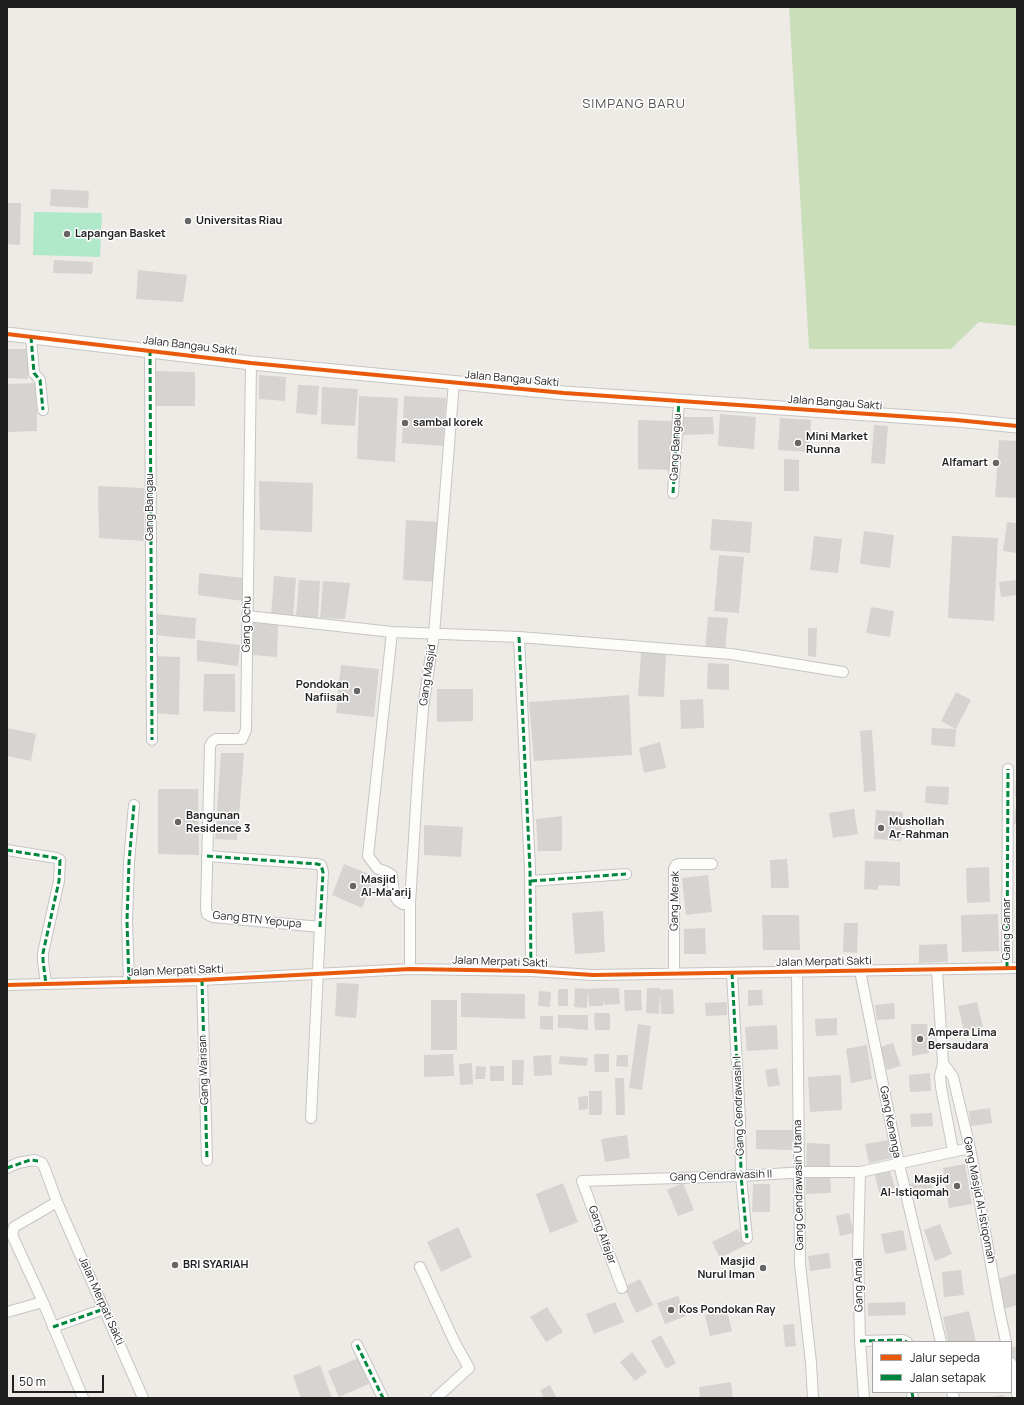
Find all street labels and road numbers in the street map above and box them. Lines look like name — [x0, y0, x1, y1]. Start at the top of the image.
street label: Jalan Bangau Sakti — [142, 334, 238, 358]
street label: Jalan Bangau Sakti — [464, 368, 560, 390]
street label: Jalan Bangau Sakti — [787, 393, 883, 413]
street label: Gang Bangau — [668, 413, 684, 481]
street label: Gang Bangau — [143, 473, 157, 541]
street label: Gang Ochu — [240, 596, 254, 652]
street label: Gang Masjid — [417, 643, 439, 707]
street label: Gang Merak — [668, 871, 682, 931]
street label: Gang Camar — [1000, 898, 1014, 960]
street label: Gang BTN Yepupa — [212, 909, 302, 931]
street label: Jalan Merpati Sakti — [452, 954, 548, 970]
street label: Jalan Merpati Sakti — [776, 955, 872, 969]
street label: Jalan Merpati Sakti — [128, 963, 224, 979]
street label: Gang Warisan — [196, 1035, 212, 1105]
street label: Gang Cendrawasih I — [731, 1056, 747, 1156]
street label: Gang Kenanga — [877, 1085, 903, 1159]
street label: Gang Cendrawasih Utama — [791, 1119, 807, 1251]
street label: Gang Masjid Al-Istiqomah — [960, 1136, 998, 1264]
street label: Gang Cendrawasih II — [670, 1168, 772, 1184]
street label: Gang Alfajar — [585, 1204, 619, 1266]
street label: Jalan Merpati Sakti — [76, 1255, 126, 1347]
street label: Gang Amal — [852, 1258, 866, 1312]

